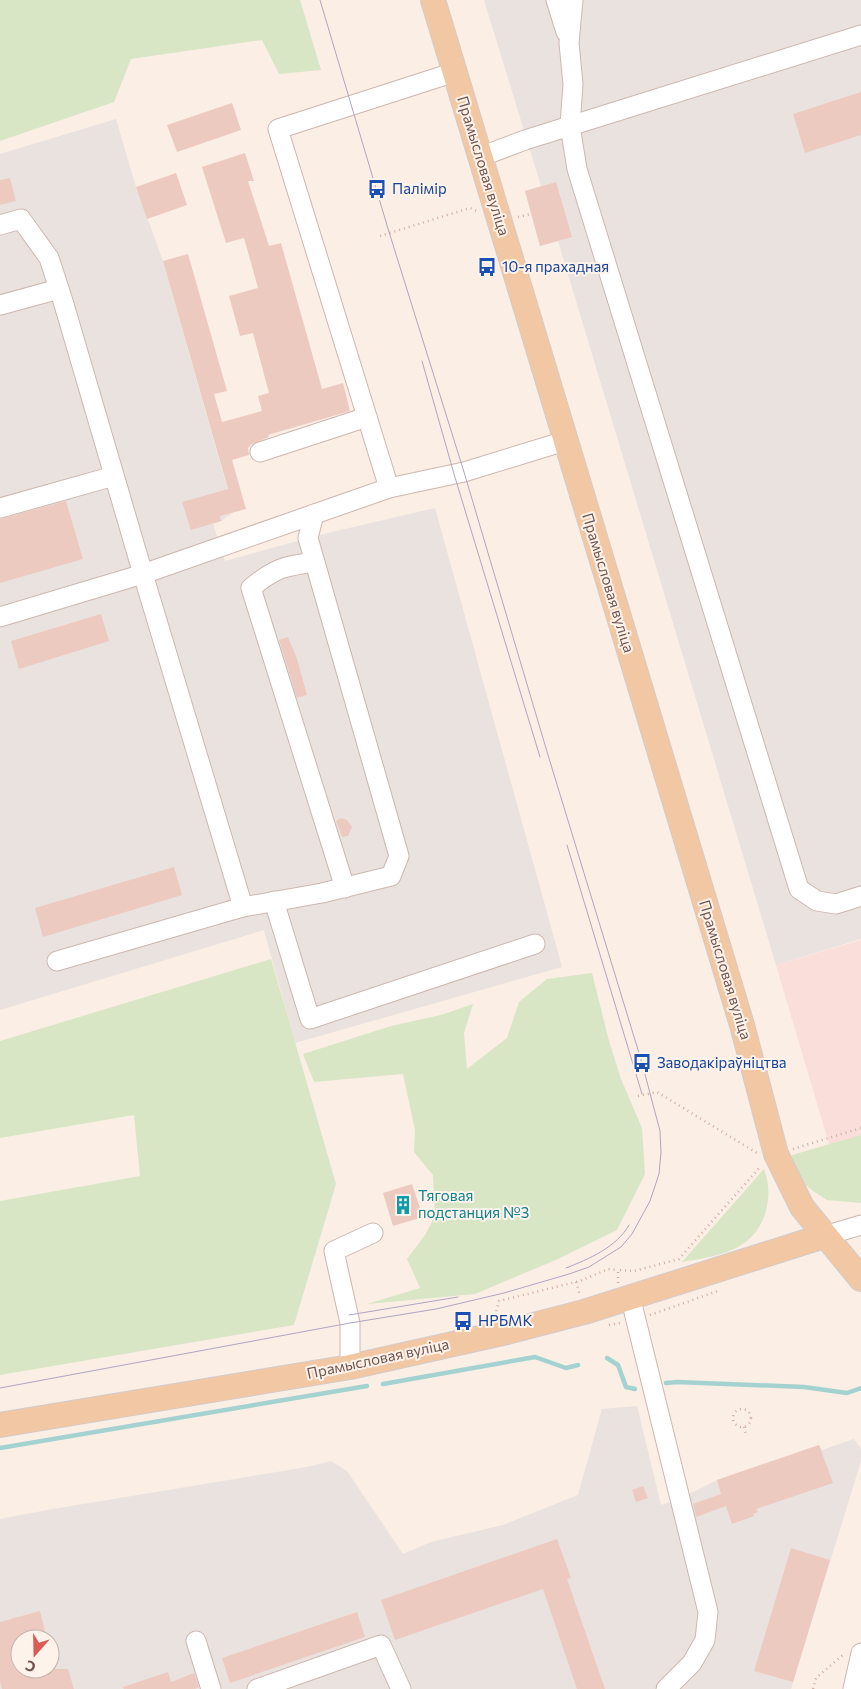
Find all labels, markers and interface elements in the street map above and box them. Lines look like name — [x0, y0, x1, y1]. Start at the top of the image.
street label: Прамысловая вуліца — [454, 94, 514, 238]
bus stop icon: Палімір — [366, 178, 388, 200]
place label: Палімір — [392, 179, 447, 197]
bus stop icon: 10-я прахадная — [476, 256, 498, 278]
place label: 10-я прахадная — [502, 257, 609, 275]
street label: Прамысловая вуліца — [579, 511, 639, 655]
street label: Прамысловая вуліца — [696, 898, 756, 1042]
bus stop icon: Заводакіраўніцтва — [631, 1052, 653, 1074]
place label: Заводакіраўніцтва — [657, 1053, 787, 1071]
place label: Тяговая подстанция №3 — [418, 1186, 529, 1221]
building icon: Тяговая подстанция №3 — [392, 1194, 414, 1216]
bus stop icon: НРБМК — [452, 1310, 474, 1332]
place label: НРБМК — [478, 1311, 532, 1329]
street label: Прамысловая вуліца — [305, 1334, 451, 1382]
north arrow — [10, 1629, 60, 1679]
text: С — [23, 1657, 38, 1676]

